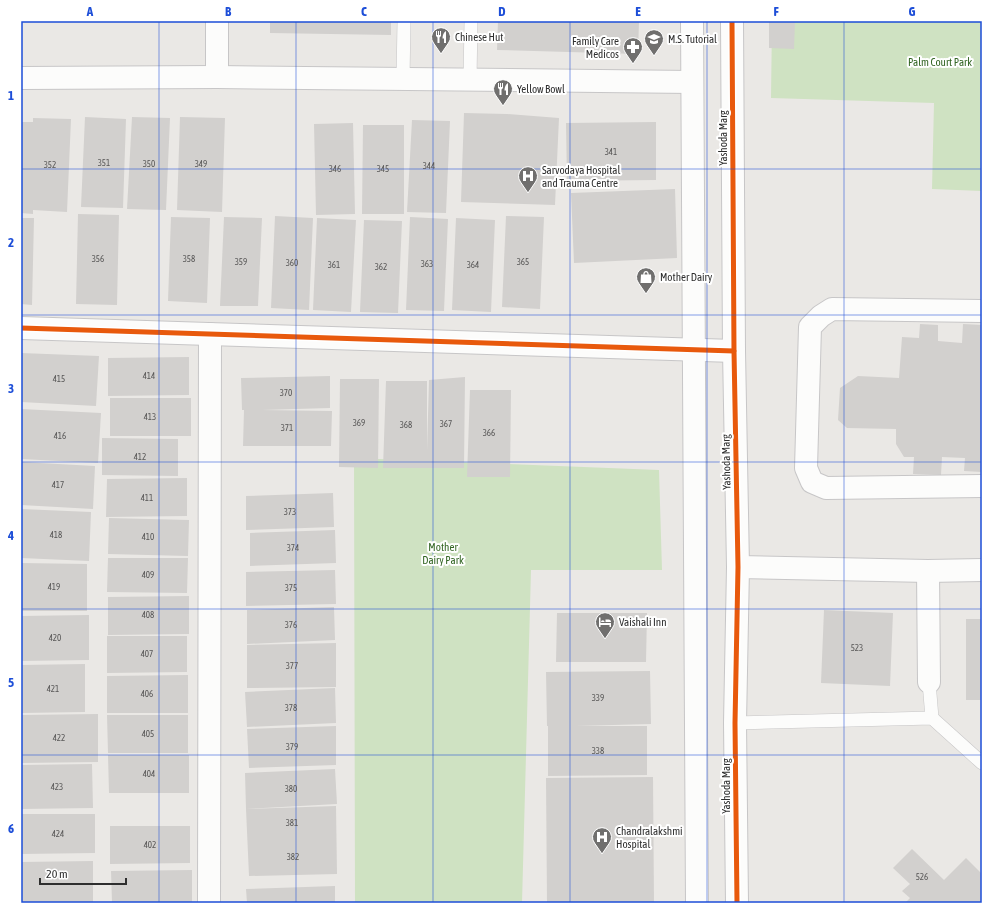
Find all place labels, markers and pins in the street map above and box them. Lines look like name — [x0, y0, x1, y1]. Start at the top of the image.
restaurant icon: Chinese Hut — [430, 26, 452, 54]
school or university icon: M.S. Tutorial — [643, 28, 665, 56]
place label: Chinese Hut — [455, 31, 503, 43]
place label: M.S. Tutorial — [668, 33, 717, 45]
place label: Family Care Medicos — [572, 35, 619, 60]
pharmacy icon: Family Care Medicos — [622, 36, 644, 64]
restaurant icon: Yellow Bowl — [492, 78, 514, 106]
place label: Yellow Bowl — [517, 83, 565, 95]
place label: Sarvodaya Hospital and Trauma Centre — [542, 164, 620, 189]
hospital icon: Sarvodaya Hospital and Trauma Centre — [517, 165, 539, 193]
shop icon: Mother Dairy — [635, 266, 657, 294]
place label: Mother Dairy — [660, 271, 713, 283]
hotel icon: Vaishali Inn — [594, 611, 616, 639]
place label: Vaishali Inn — [619, 616, 666, 628]
place label: Chandralakshmi Hospital — [616, 825, 683, 850]
hospital icon: Chandralakshmi Hospital — [591, 826, 613, 854]

